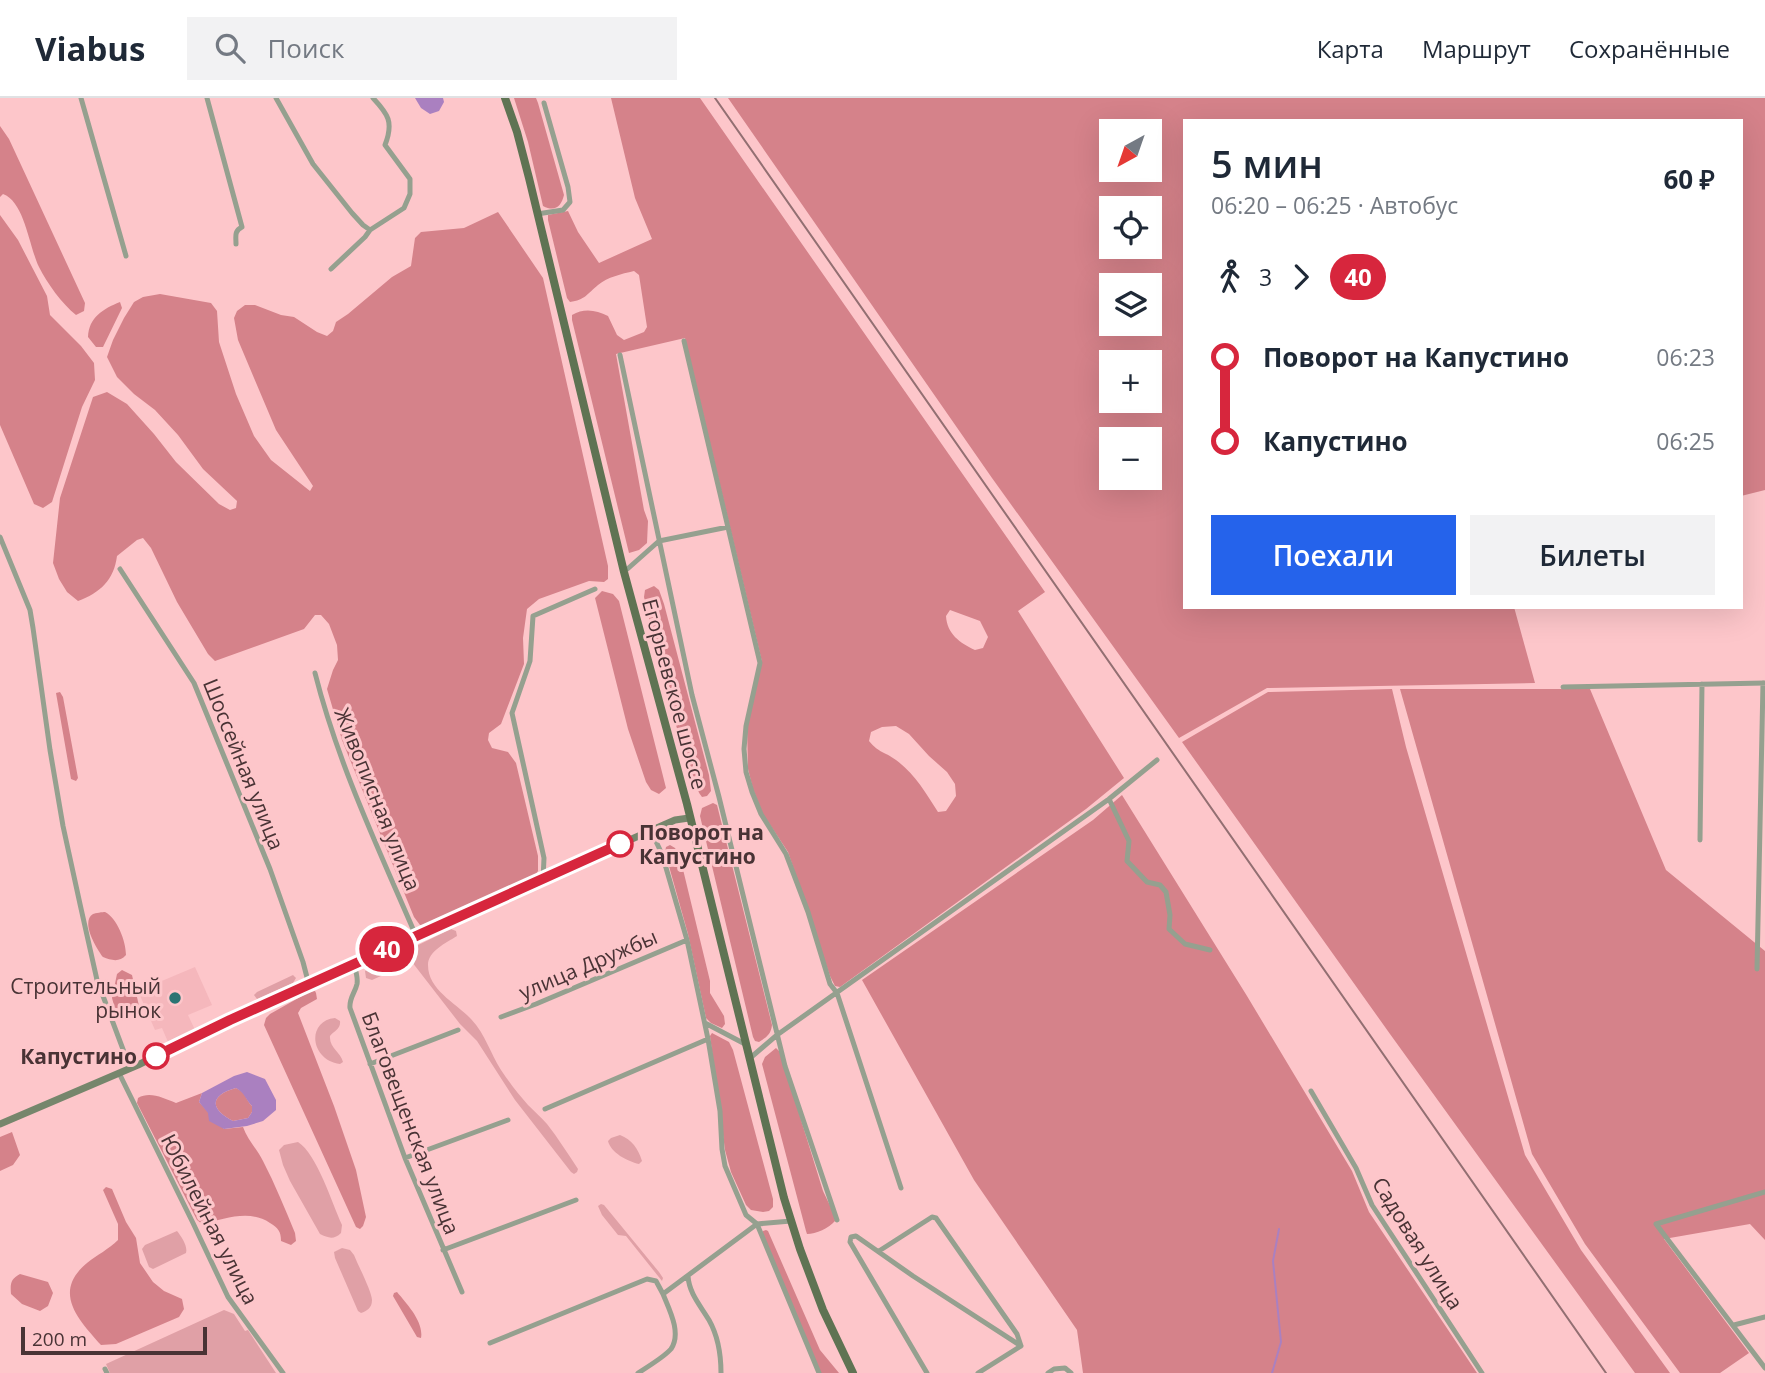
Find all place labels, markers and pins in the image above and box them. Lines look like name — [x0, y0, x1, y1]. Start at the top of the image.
place label: Поворот на Капустино — [639, 818, 764, 870]
marker: Поворот на Капустино — [607, 831, 633, 857]
place label: Строительный рынок — [10, 972, 161, 1024]
marker: Строительный рынок — [167, 990, 183, 1006]
place label: Капустино — [20, 1042, 137, 1070]
marker: Капустино — [143, 1043, 169, 1069]

